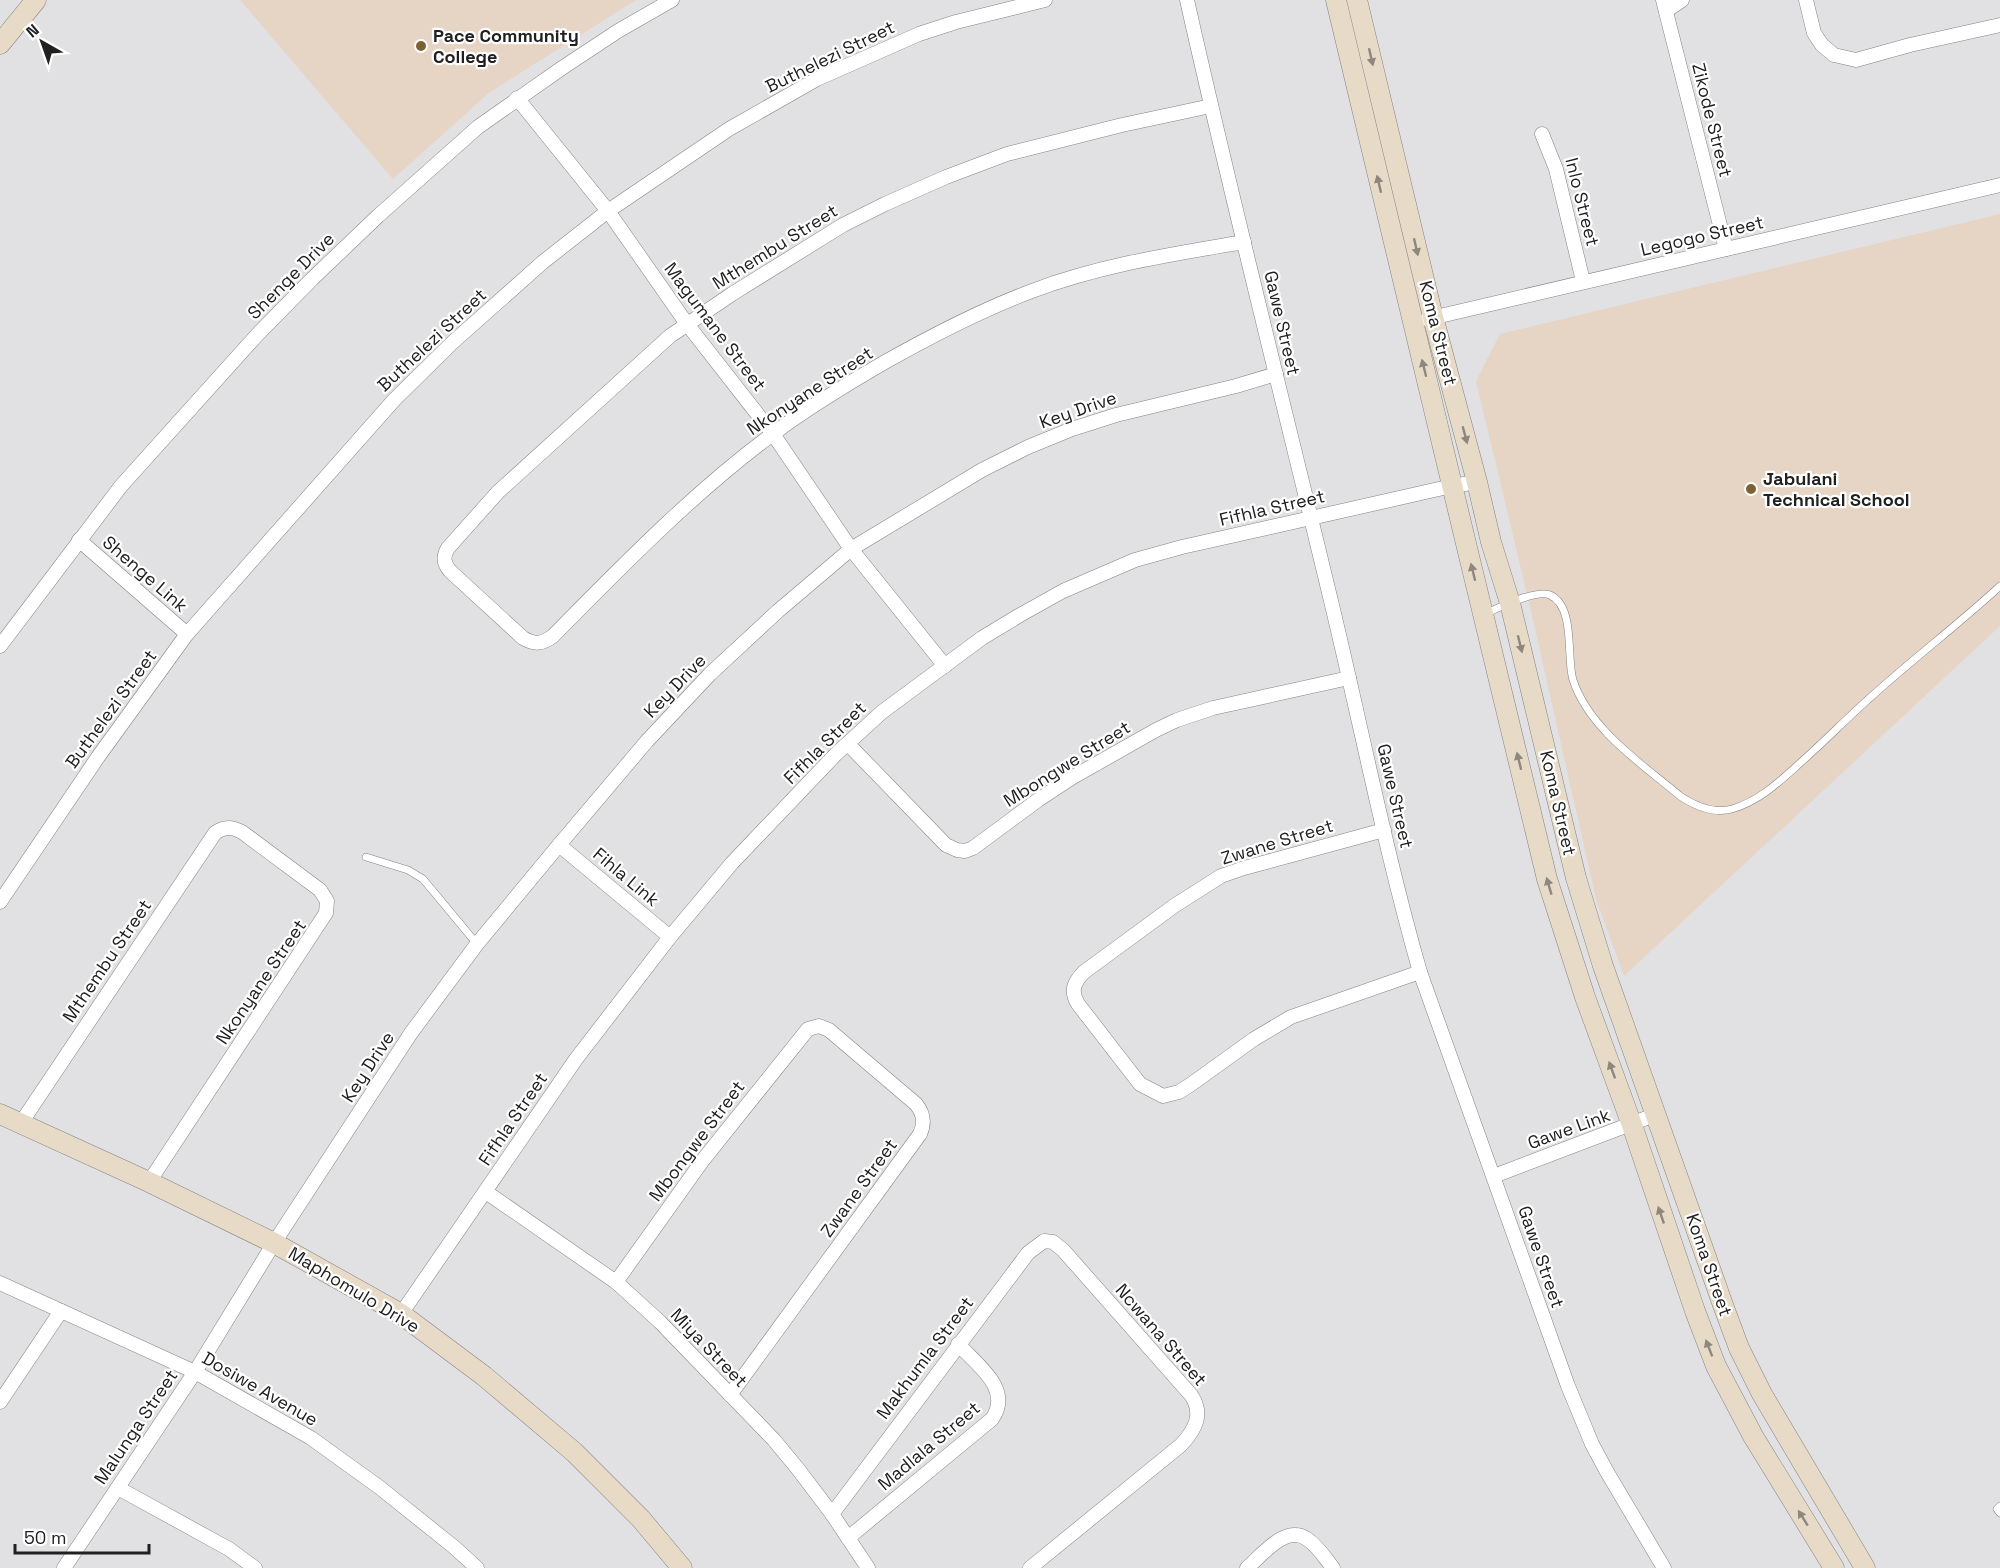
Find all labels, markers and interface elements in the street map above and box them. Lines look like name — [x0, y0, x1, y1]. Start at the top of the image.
north arrow — [12, 12, 72, 72]
street label: Buthelezi Street — [761, 15, 898, 98]
text: N — [22, 19, 44, 42]
place label: Pace Community College — [433, 24, 579, 68]
marker: Pace Community College — [414, 39, 428, 53]
one-way arrow — [1366, 48, 1376, 66]
street label: Zikode Street — [1687, 60, 1738, 179]
street label: Inlo Street — [1560, 155, 1605, 249]
one-way arrow — [1374, 174, 1383, 193]
street label: Mthembu Street — [708, 199, 842, 294]
street label: Legogo Street — [1638, 210, 1766, 261]
street label: Shenge Drive — [242, 227, 339, 324]
one-way arrow — [1412, 237, 1422, 256]
street label: Magumane Street — [659, 258, 771, 396]
street label: Gawe Street — [1259, 268, 1306, 377]
street label: Koma Street — [1414, 278, 1463, 388]
street label: Buthelezi Street — [372, 283, 491, 396]
street label: Nkonyane Street — [742, 341, 877, 440]
one-way arrow — [1418, 359, 1428, 377]
street label: Key Drive — [1036, 386, 1119, 433]
one-way arrow — [1460, 426, 1470, 445]
place label: Jabulani Technical School — [1763, 467, 1909, 511]
marker: Jabulani Technical School — [1744, 482, 1758, 496]
street label: Fifhla Street — [1217, 484, 1327, 531]
street label: Shenge Link — [98, 530, 193, 617]
one-way arrow — [1467, 563, 1477, 581]
one-way arrow — [1516, 635, 1526, 653]
street label: Buthelezi Street — [60, 645, 161, 773]
street label: Key Drive — [639, 649, 711, 722]
street label: Fifhla Street — [779, 697, 871, 789]
street label: Mbongwe Street — [999, 715, 1134, 812]
street label: Gawe Street — [1372, 741, 1419, 850]
street label: Koma Street — [1535, 748, 1582, 858]
one-way arrow — [1513, 752, 1523, 770]
street label: Zwane Street — [1218, 814, 1336, 869]
street label: Fihla Link — [588, 842, 664, 911]
one-way arrow — [1544, 876, 1553, 894]
street label: Mthembu Street — [57, 895, 156, 1027]
street label: Nkonyane Street — [210, 915, 311, 1049]
street label: Key Drive — [336, 1027, 399, 1107]
one-way arrow — [1606, 1061, 1616, 1079]
street label: Fifhla Street — [473, 1068, 552, 1170]
street label: Mbongwe Street — [644, 1076, 750, 1206]
street label: Gawe Link — [1524, 1103, 1614, 1154]
street label: Zwane Street — [815, 1134, 902, 1241]
street label: Gawe Street — [1513, 1203, 1570, 1311]
one-way arrow — [1656, 1206, 1666, 1224]
street label: Koma Street — [1681, 1210, 1738, 1319]
street label: Maphomulo Drive — [284, 1241, 424, 1338]
street label: Ncwana Street — [1111, 1279, 1212, 1391]
street label: Makhumla Street — [871, 1292, 978, 1423]
street label: Miya Street — [666, 1303, 753, 1392]
one-way arrow — [1704, 1339, 1713, 1357]
street label: Dosiwe Avenue — [198, 1346, 322, 1431]
street label: Malunga Street — [89, 1365, 183, 1489]
street label: Madlala Street — [873, 1396, 984, 1495]
one-way arrow — [1798, 1510, 1809, 1526]
scale bar — [15, 1517, 148, 1555]
text: 50 m — [24, 1526, 66, 1549]

